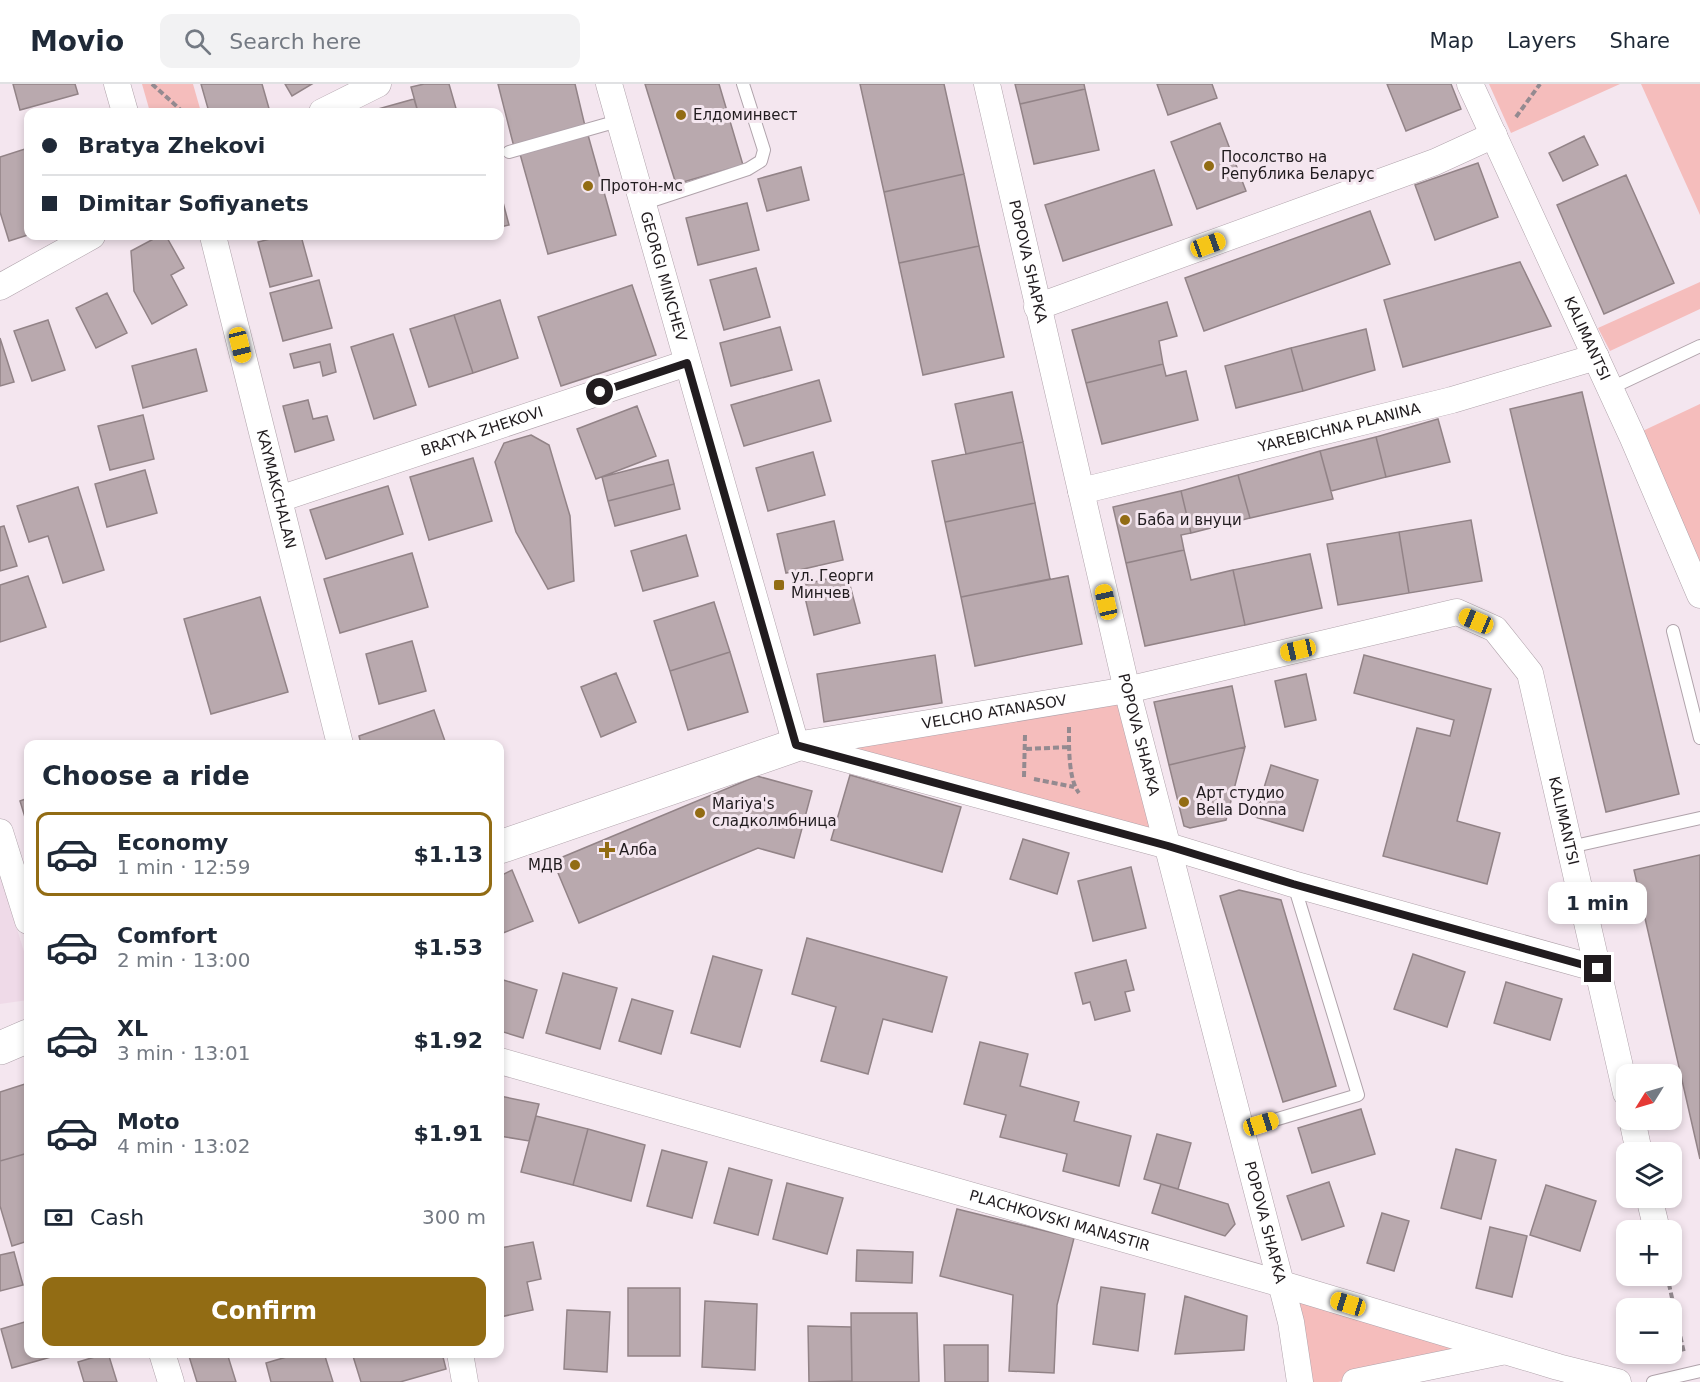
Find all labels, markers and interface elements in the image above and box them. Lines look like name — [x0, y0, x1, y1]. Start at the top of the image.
search box — [160, 14, 580, 68]
text: Movio — [30, 25, 124, 58]
icon: search — [181, 25, 214, 58]
text: Search here — [229, 29, 361, 54]
text: Map — [1430, 29, 1474, 53]
text: Layers — [1507, 29, 1576, 53]
text: Share — [1609, 29, 1670, 53]
place label: Елдоминвест — [693, 106, 798, 124]
marker: Елдоминвест — [674, 108, 688, 122]
text: Bratya Zhekovi — [78, 133, 265, 158]
place label: Посолство на Република Беларус — [1221, 148, 1375, 183]
marker: Посолство на Република Беларус — [1202, 159, 1216, 173]
place label: Протон-мс — [600, 177, 683, 195]
marker: Протон-мс — [581, 179, 595, 193]
text: Dimitar Sofiyanets — [78, 191, 309, 216]
street label: POPOVA SHAPKA — [1005, 198, 1051, 325]
street label: GEORGI MINCHEV — [636, 209, 691, 344]
car — [1188, 230, 1228, 260]
street label: KALIMANTSI — [1560, 294, 1614, 383]
car — [227, 325, 253, 365]
route start — [586, 378, 613, 405]
street label: YAREBICHNA PLANINA — [1256, 399, 1423, 456]
street label: BRATYA ZHEKOVI — [419, 403, 545, 460]
street label: KAYMAKCHALAN — [253, 428, 300, 551]
place label: Баба и внуци — [1137, 511, 1242, 529]
marker: Баба и внуци — [1118, 513, 1132, 527]
place label: ул. Георги Минчев — [791, 567, 874, 602]
marker: ул. Георги Минчев — [772, 578, 786, 592]
car — [1093, 582, 1119, 622]
car — [1456, 606, 1496, 636]
car — [1278, 637, 1318, 663]
street label: POPOVA SHAPKA — [1114, 672, 1163, 798]
street label: VELCHO ATANASOV — [920, 691, 1069, 733]
text: Choose a ride — [42, 760, 250, 791]
street label: KALIMANTSI — [1545, 775, 1583, 867]
place label: Арт студио Bella Donna — [1196, 784, 1287, 819]
place label: Mariya's сладколмбница — [712, 795, 837, 830]
marker: Арт студио Bella Donna — [1177, 795, 1191, 809]
marker: Mariya's сладколмбница — [693, 806, 707, 820]
icon: car — [45, 827, 99, 881]
text: Economy — [117, 830, 228, 855]
place label: Алба — [619, 841, 657, 859]
text: $1.13 — [413, 842, 483, 867]
marker: Алба — [600, 843, 614, 857]
text: 1 min · 12:59 — [117, 855, 251, 879]
place label: МДВ — [528, 856, 563, 874]
marker: МДВ — [568, 858, 582, 872]
callout: 1 min — [1548, 882, 1648, 924]
text: 1 min — [1566, 891, 1629, 915]
icon: car — [45, 920, 99, 974]
text: Comfort — [117, 923, 217, 948]
text: $1.53 — [413, 935, 483, 960]
text: 2 min · 13:00 — [117, 948, 251, 972]
route end — [1584, 955, 1611, 982]
icon: car — [45, 1013, 99, 1067]
text: XL — [117, 1016, 148, 1041]
text: $1.92 — [413, 1028, 483, 1053]
text: 3 min · 13:01 — [117, 1041, 251, 1065]
north arrow — [1616, 1064, 1682, 1130]
map controls — [1616, 1064, 1682, 1364]
icon: car — [45, 1106, 99, 1160]
text: Moto — [117, 1109, 180, 1134]
car — [1241, 1110, 1281, 1138]
text: $1.91 — [413, 1121, 483, 1146]
text: 4 min · 13:02 — [117, 1134, 251, 1158]
button: layers — [1616, 1142, 1682, 1208]
street label: POPOVA SHAPKA — [1241, 1159, 1290, 1286]
street label: PLACHKOVSKI MANASTIR — [967, 1186, 1152, 1255]
icon: cash — [42, 1201, 75, 1234]
text: Cash — [90, 1205, 144, 1230]
text: 300 m — [422, 1205, 486, 1229]
button: + — [1616, 1220, 1682, 1286]
button: Confirm — [42, 1277, 486, 1346]
car — [1328, 1290, 1368, 1318]
button: − — [1616, 1298, 1682, 1364]

